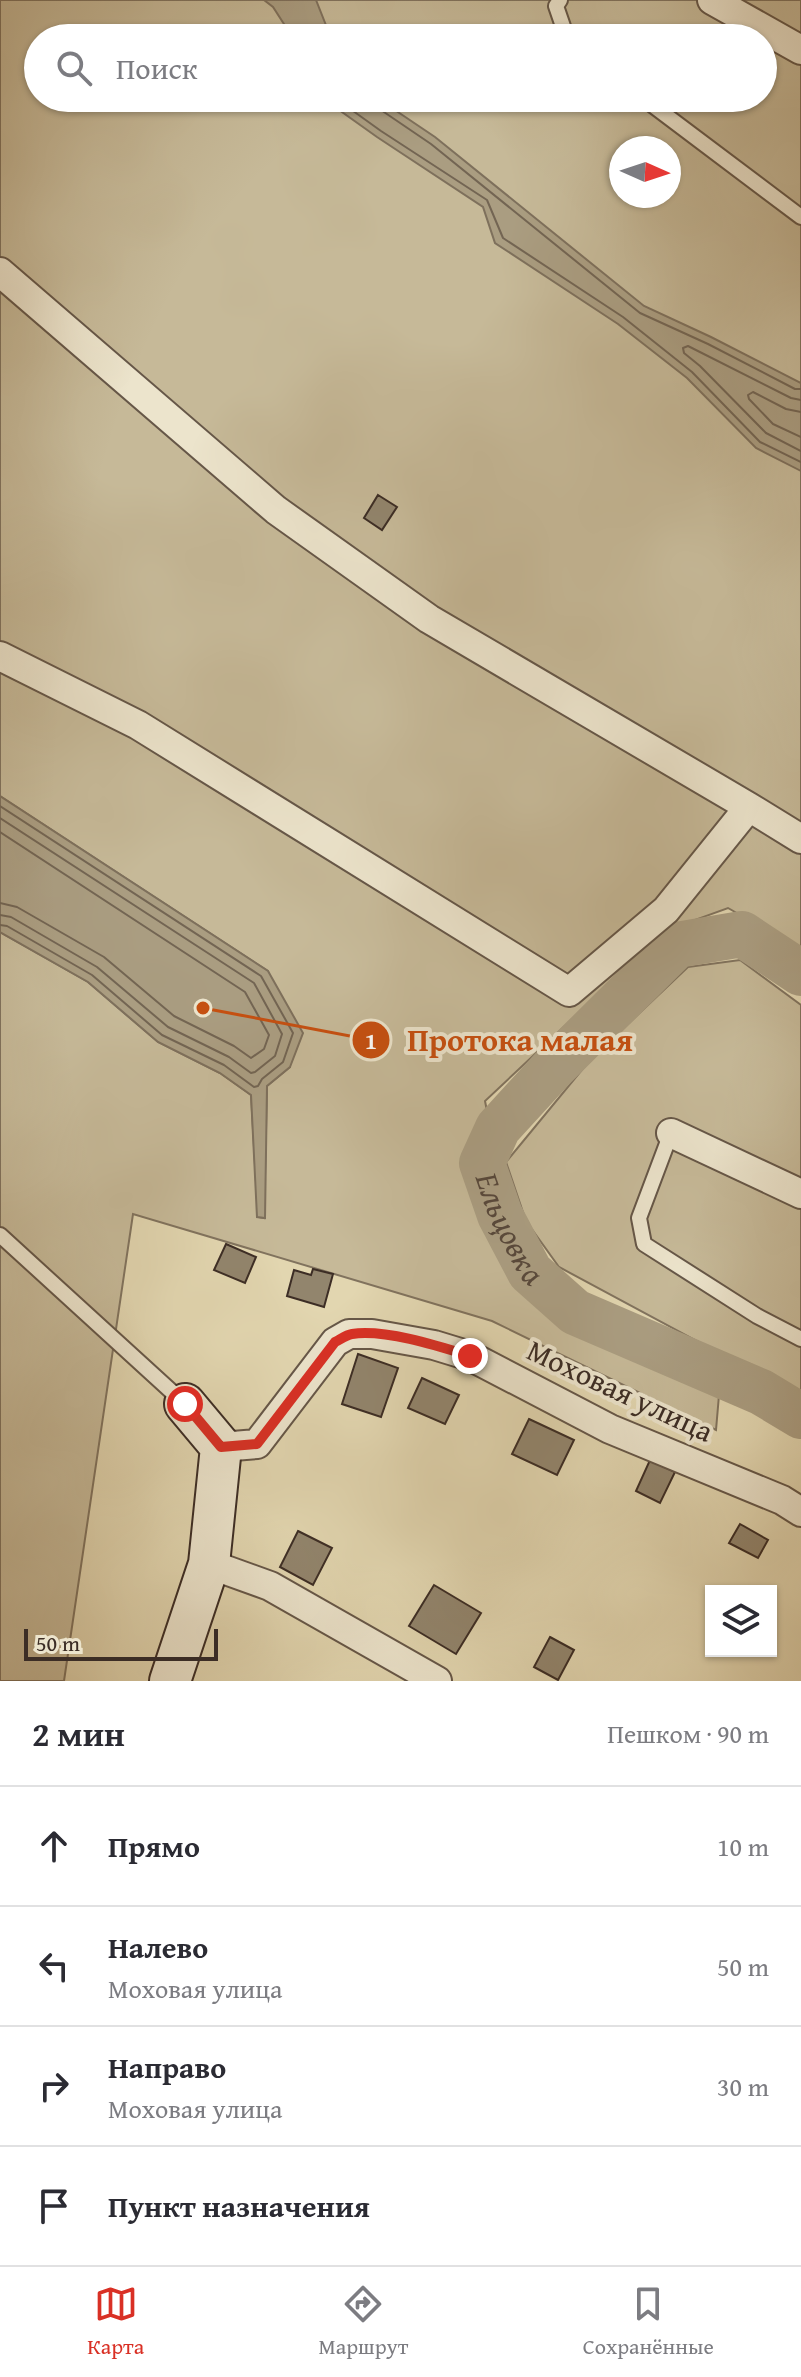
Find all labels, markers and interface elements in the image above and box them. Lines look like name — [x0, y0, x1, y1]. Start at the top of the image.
search box — [24, 24, 777, 112]
icon: search — [52, 46, 96, 90]
text: Поиск — [116, 46, 198, 90]
north arrow — [609, 136, 681, 208]
callout: Протока малая — [351, 1012, 649, 1068]
text: Протока малая — [407, 1016, 633, 1063]
text: 1 — [365, 1023, 377, 1058]
water label: Ельцовка — [464, 1165, 554, 1297]
street label: Моховая улица — [520, 1328, 722, 1453]
route end — [452, 1338, 488, 1374]
route start — [167, 1386, 203, 1422]
map controls — [705, 1585, 777, 1657]
button: layers — [705, 1585, 777, 1657]
scale bar — [24, 1625, 218, 1661]
text: 50 m — [36, 1627, 80, 1659]
text: 2 мин — [32, 1709, 125, 1758]
text: Пешком · 90 m — [607, 1714, 769, 1753]
icon: ahead — [32, 1824, 76, 1868]
text: Прямо — [108, 1824, 200, 1868]
text: 10 m — [717, 1827, 769, 1866]
text: Налево — [108, 1925, 208, 1969]
icon: left — [32, 1944, 76, 1988]
text: 50 m — [717, 1947, 769, 1986]
text: Моховая улица — [108, 1969, 282, 2008]
text: Направо — [108, 2045, 226, 2089]
icon: right — [32, 2064, 76, 2108]
text: 30 m — [717, 2067, 769, 2106]
text: Моховая улица — [108, 2089, 282, 2128]
icon: arrive — [32, 2184, 76, 2228]
text: Пункт назначения — [108, 2184, 370, 2228]
tab: Карта — [87, 2282, 144, 2362]
tab: Маршрут — [318, 2282, 408, 2362]
tab: Сохранённые — [583, 2282, 714, 2362]

